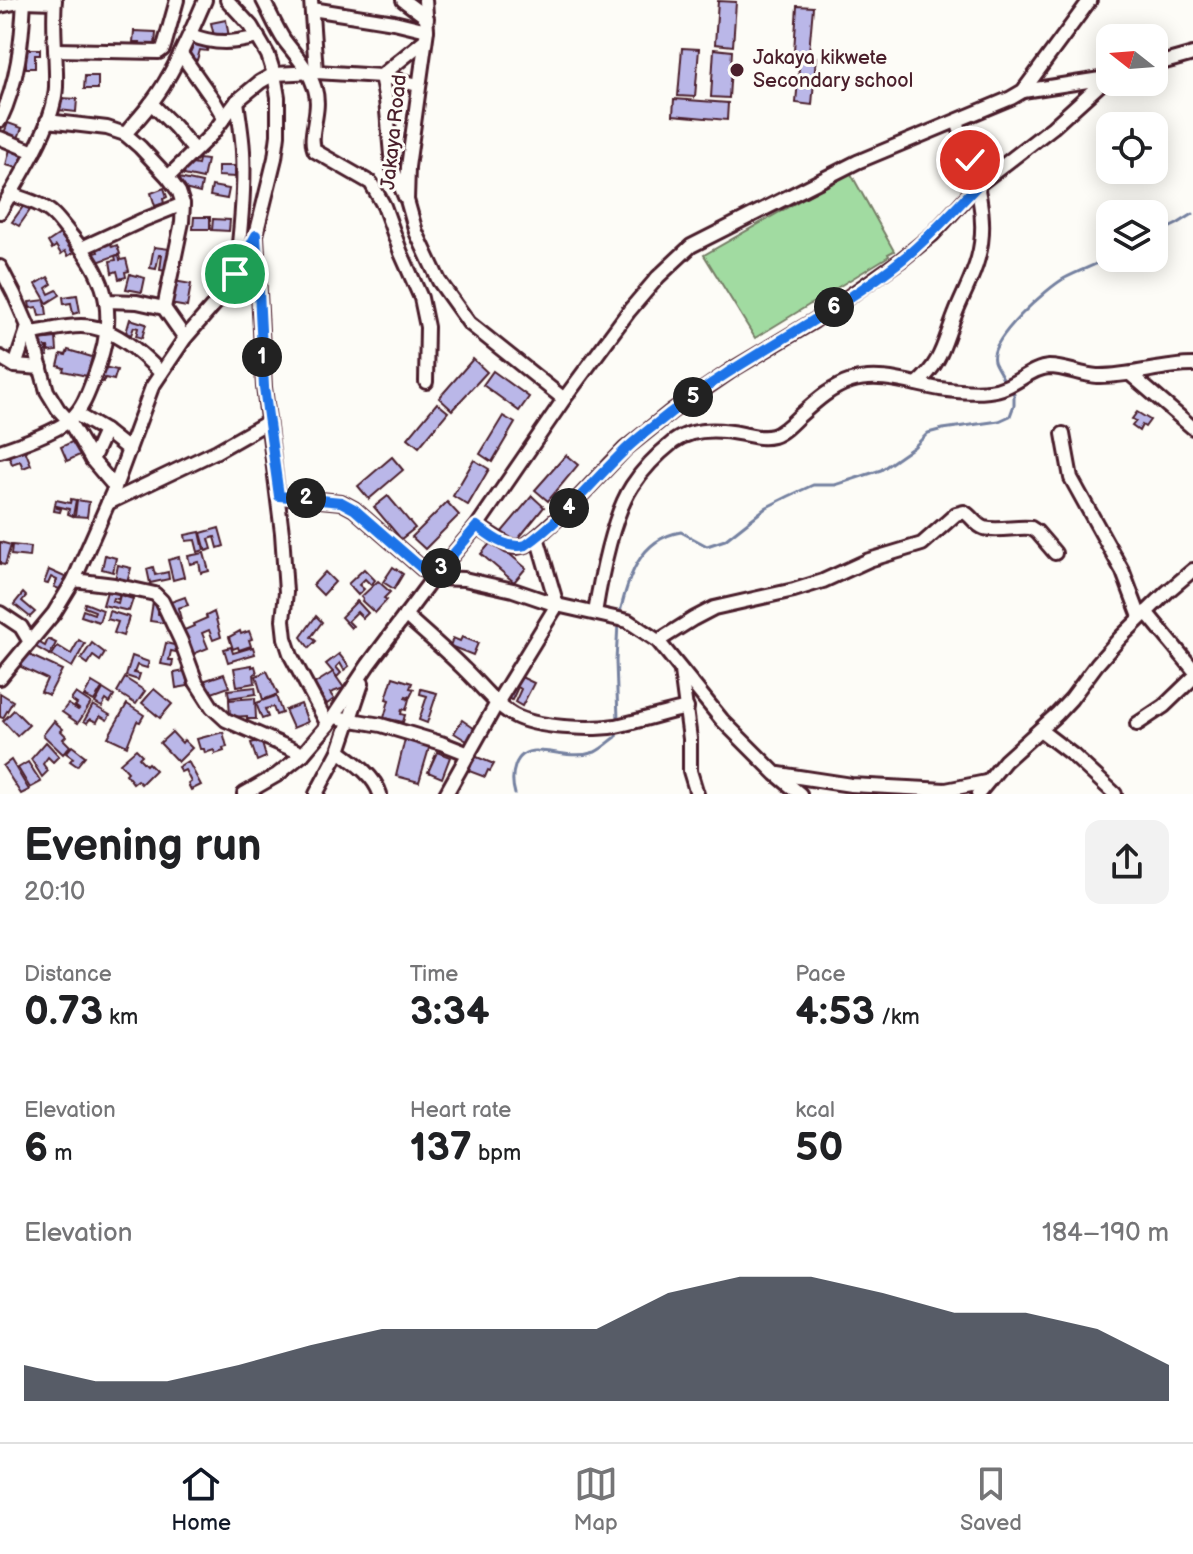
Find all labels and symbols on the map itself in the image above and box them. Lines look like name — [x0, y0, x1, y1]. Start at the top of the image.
north arrow — [1096, 24, 1168, 96]
place label: Jakaya kikwete Secondary school — [753, 46, 913, 93]
marker: Jakaya kikwete Secondary school — [728, 61, 746, 79]
street label: Jakaya Road — [376, 73, 412, 191]
pin — [936, 126, 1004, 194]
pin — [201, 240, 269, 308]
pin: 6 — [814, 287, 854, 327]
pin: 1 — [242, 337, 282, 377]
pin: 5 — [673, 377, 713, 417]
pin: 2 — [286, 478, 326, 518]
pin: 4 — [549, 488, 589, 528]
pin: 3 — [421, 548, 461, 588]

